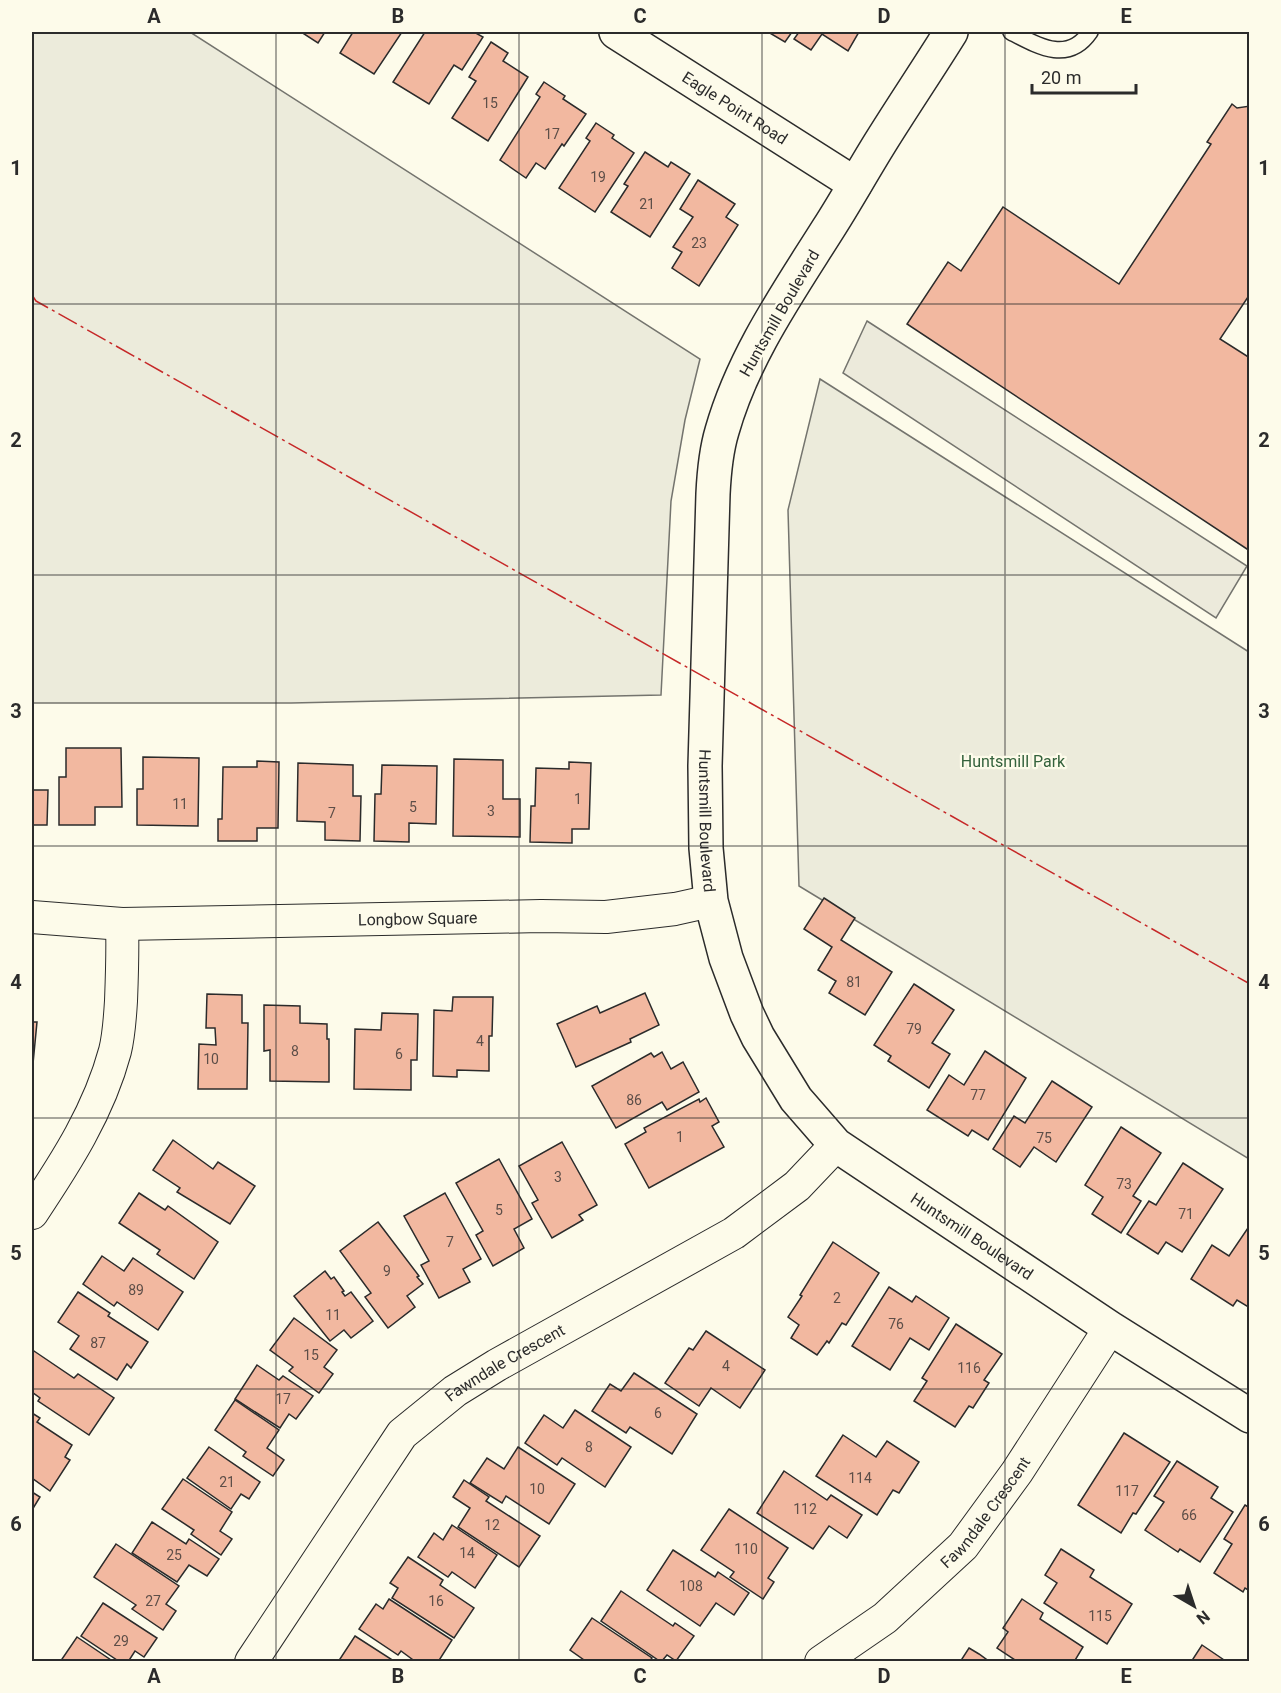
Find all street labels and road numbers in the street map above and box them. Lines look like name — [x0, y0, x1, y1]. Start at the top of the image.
street label: Eagle Point Road — [679, 68, 791, 149]
street label: Huntsmill Boulevard — [735, 247, 823, 380]
street label: Huntsmill Boulevard — [695, 749, 719, 893]
street label: Longbow Square — [358, 908, 478, 929]
street label: Huntsmill Boulevard — [907, 1189, 1037, 1284]
street label: Fawndale Crescent — [441, 1320, 568, 1405]
street label: Fawndale Crescent — [937, 1453, 1034, 1572]

